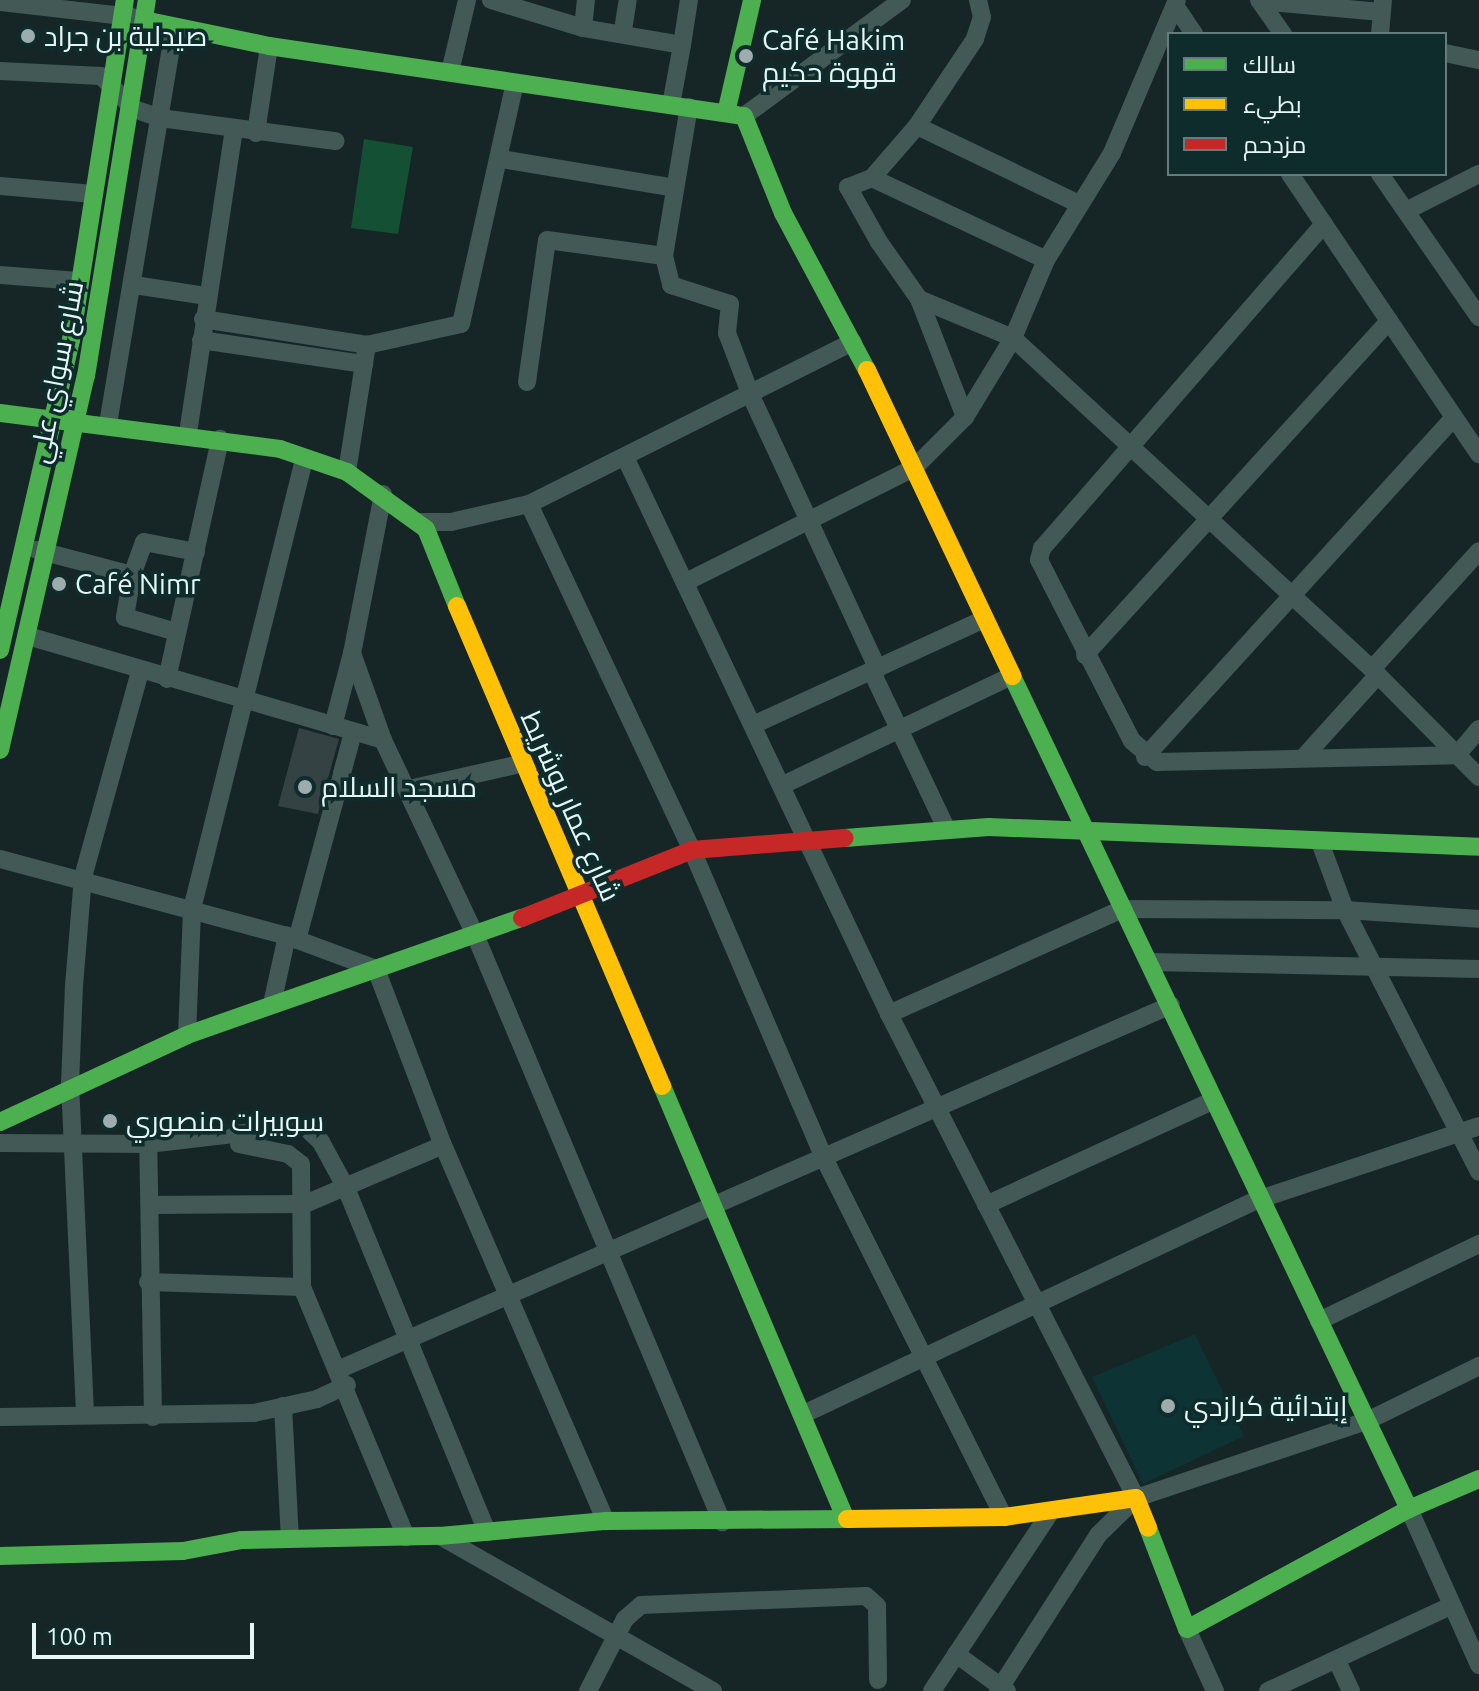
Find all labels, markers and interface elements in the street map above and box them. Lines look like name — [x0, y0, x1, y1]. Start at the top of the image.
place label: صيدلية بن جراد — [44, 19, 207, 53]
place label: Café Hakim قهوة حكيم — [762, 23, 905, 89]
marker: صيدلية بن جراد — [19, 27, 37, 45]
legend — [1167, 32, 1447, 176]
marker: Café Hakim قهوة حكيم — [737, 47, 755, 65]
text: سالك — [1243, 51, 1296, 78]
text: بطيء — [1243, 91, 1302, 118]
text: مزدحم — [1243, 131, 1306, 158]
street label: شارع سواي علي — [22, 278, 90, 466]
place label: Café Nimr — [75, 567, 201, 601]
marker: Café Nimr — [50, 575, 68, 593]
street label: شارع عمار بوشريط — [514, 706, 628, 906]
place label: مسجد السلام — [321, 770, 477, 804]
marker: مسجد السلام — [296, 778, 314, 796]
place label: سوبيرات منصوري — [126, 1104, 324, 1138]
marker: سوبيرات منصوري — [101, 1112, 119, 1130]
place label: إبتدائية كرازدي — [1184, 1389, 1347, 1423]
marker: إبتدائية كرازدي — [1159, 1397, 1177, 1415]
scale bar — [36, 1607, 258, 1657]
text: 100 m — [46, 1623, 113, 1650]

